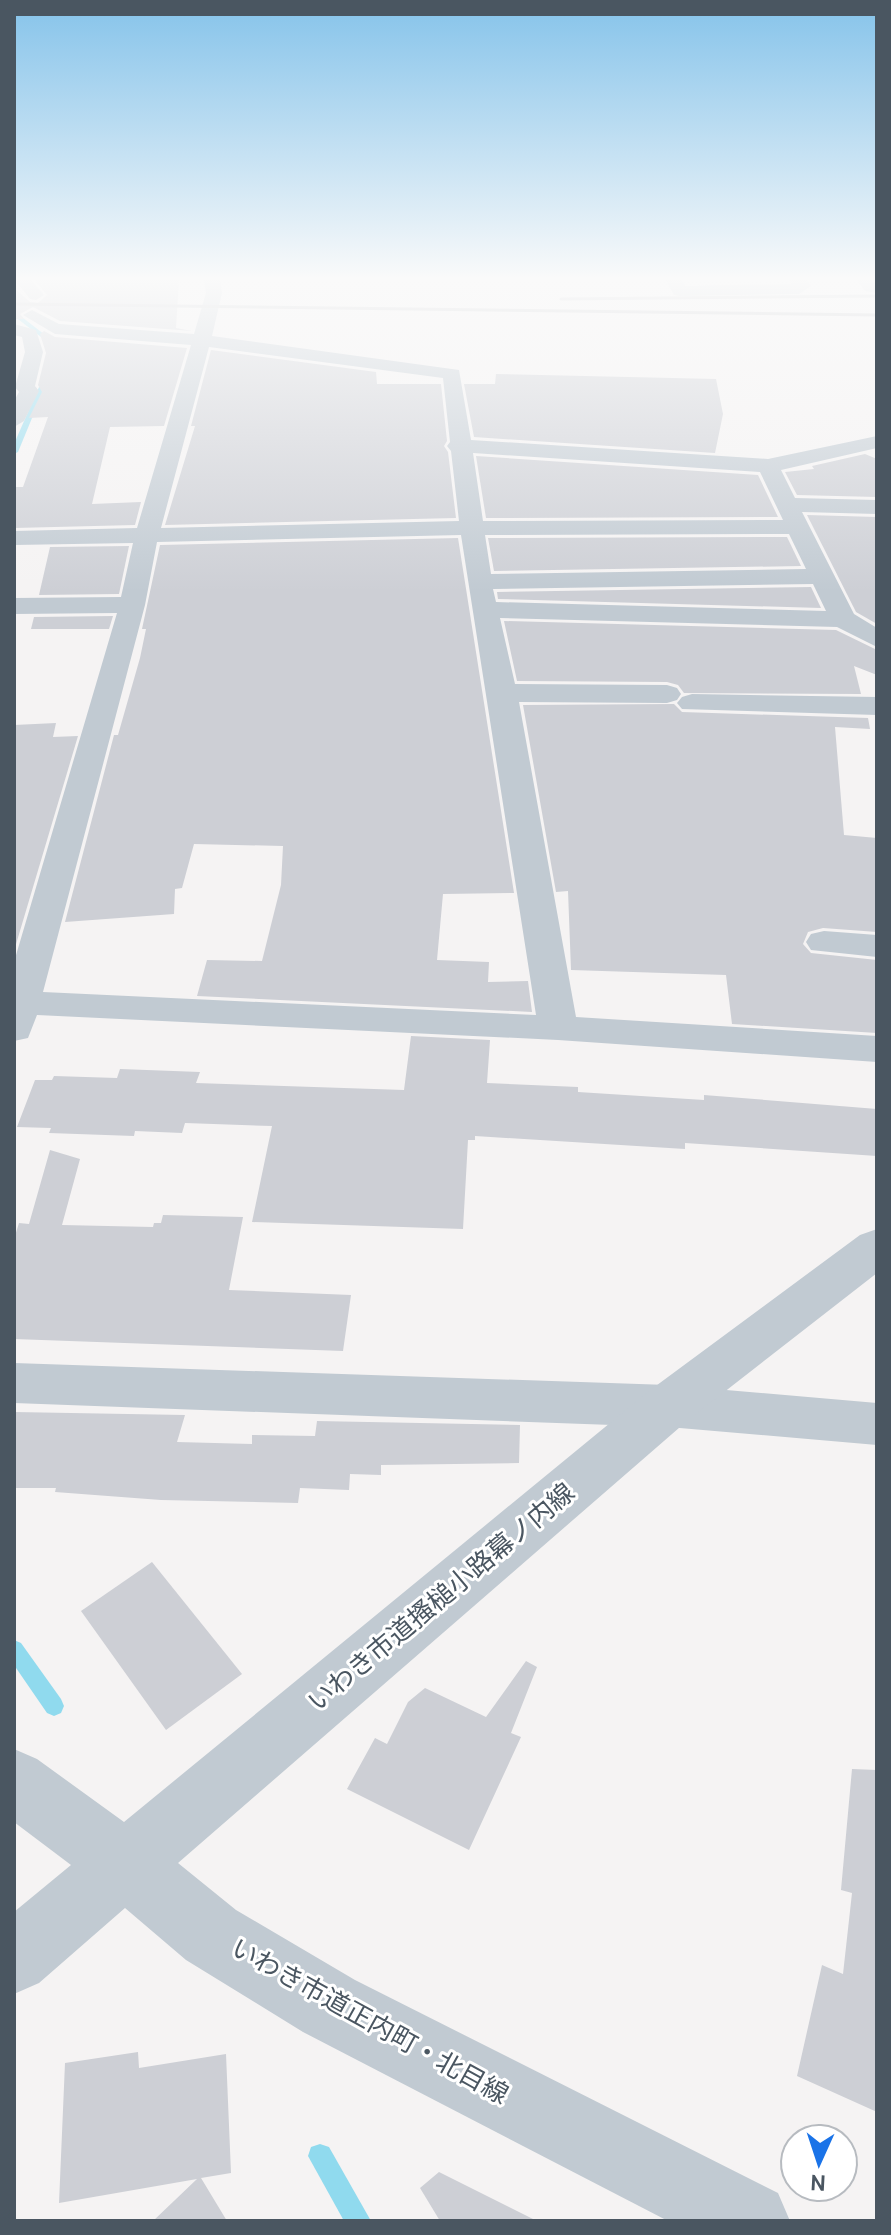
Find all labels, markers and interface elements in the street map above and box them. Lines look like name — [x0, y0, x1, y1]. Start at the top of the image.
street label: いわき市道搔槌小路幕ノ内線 — [301, 1476, 581, 1718]
street label: いわき市道正内町・北目線 — [226, 1931, 514, 2111]
north arrow — [779, 2123, 859, 2203]
text: N — [810, 2169, 826, 2196]

